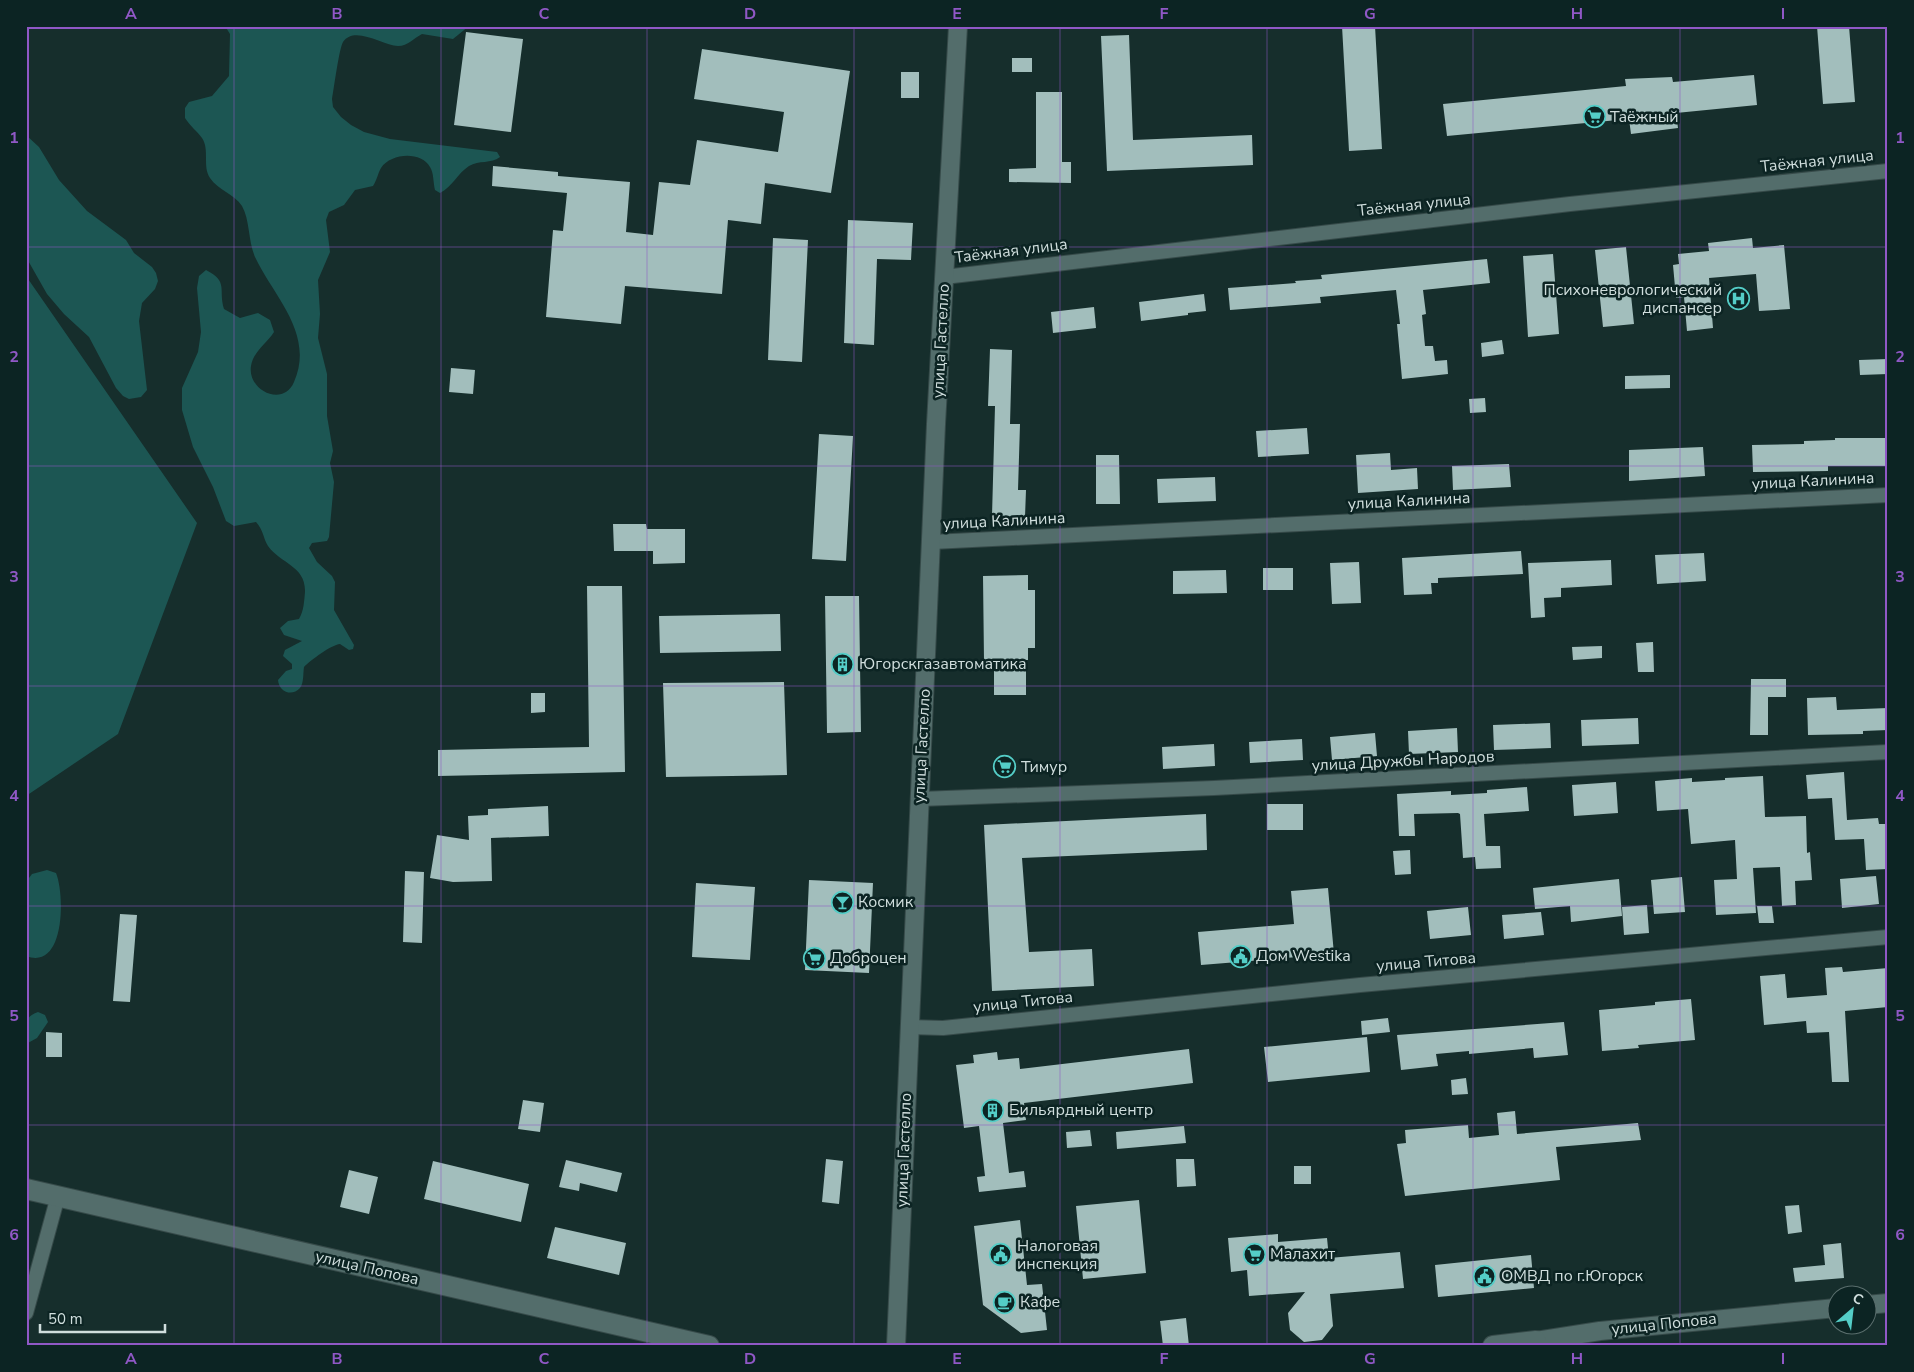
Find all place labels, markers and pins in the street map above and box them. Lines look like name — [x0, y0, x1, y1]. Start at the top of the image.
supermarket icon: Таёжный — [1582, 105, 1606, 129]
place label: Таёжный — [1610, 106, 1679, 128]
place label: Психоневрологический диспансер — [1544, 279, 1722, 319]
hospital icon: Психоневрологический диспансер — [1726, 287, 1750, 311]
building icon: Югорскгазавтоматика — [831, 652, 855, 676]
place label: Югорскгазавтоматика — [859, 653, 1027, 675]
supermarket icon: Тимур — [993, 755, 1017, 779]
place label: Тимур — [1021, 756, 1067, 778]
bar icon: Космик — [830, 890, 854, 914]
place label: Космик — [858, 891, 914, 913]
public building icon: Дом Westika — [1228, 944, 1252, 968]
place label: Дом Westika — [1256, 945, 1351, 967]
supermarket icon: Доброцен — [802, 946, 826, 970]
place label: Доброцен — [830, 947, 907, 969]
building icon: Бильярдный центр — [981, 1098, 1005, 1122]
place label: Бильярдный центр — [1009, 1099, 1153, 1121]
place label: Налоговая инспекция — [1017, 1235, 1098, 1275]
supermarket icon: Малахит — [1242, 1242, 1266, 1266]
public building icon: Налоговая инспекция — [989, 1243, 1013, 1267]
place label: Малахит — [1270, 1243, 1336, 1265]
public building icon: ОМВД по г.Югорск — [1473, 1264, 1497, 1288]
place label: ОМВД по г.Югорск — [1501, 1265, 1643, 1287]
cafe icon: Кафе — [992, 1290, 1016, 1314]
place label: Кафе — [1020, 1291, 1060, 1313]

